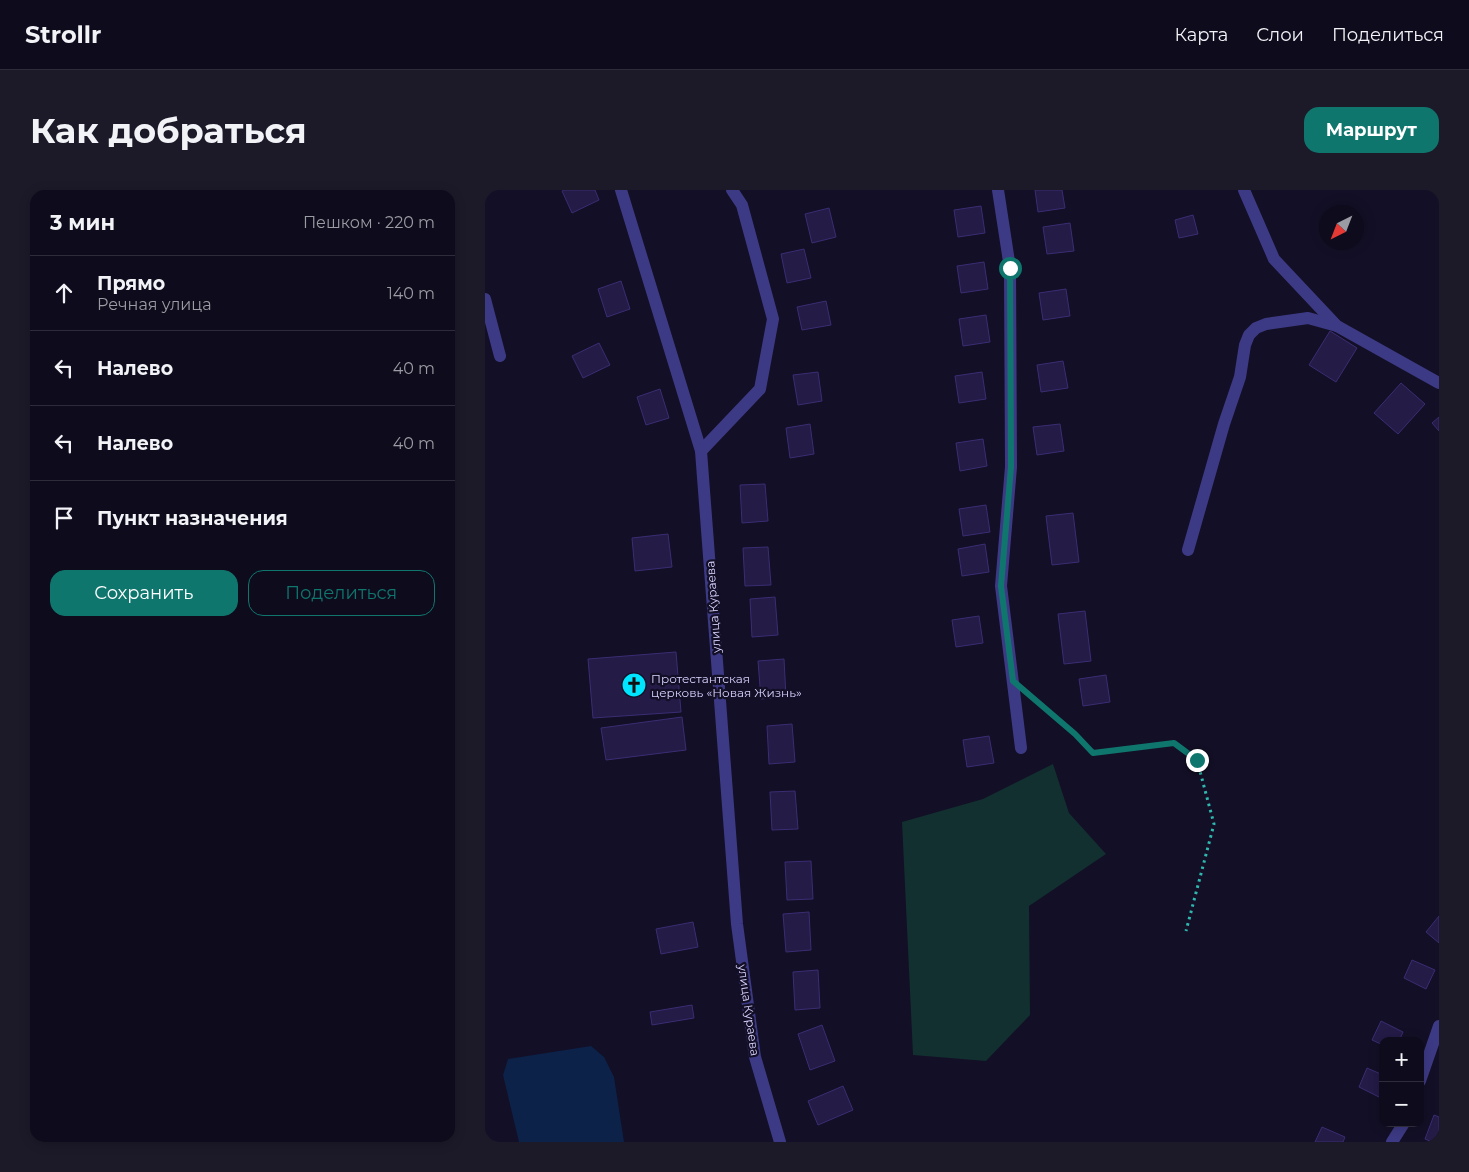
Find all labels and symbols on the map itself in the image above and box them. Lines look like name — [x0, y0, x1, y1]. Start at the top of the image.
north arrow — [1319, 205, 1364, 250]
route start — [999, 257, 1022, 280]
street label: улица Кураева — [702, 560, 724, 655]
place label: Протестантская церковь «Новая Жизнь» — [651, 671, 802, 700]
church icon: Протестантская церковь «Новая Жизнь» — [621, 672, 647, 698]
route end — [1186, 749, 1209, 772]
street label: улица Кураева — [735, 962, 763, 1057]

